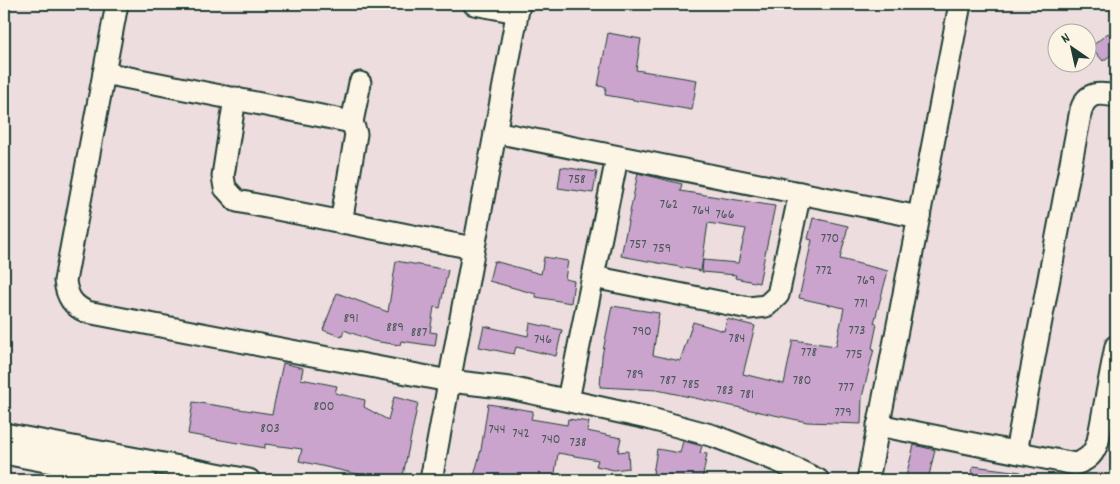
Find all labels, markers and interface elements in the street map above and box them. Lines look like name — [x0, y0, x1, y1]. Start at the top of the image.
north arrow — [1048, 22, 1098, 72]
text: N — [1057, 29, 1074, 49]
house number: 758 — [568, 170, 586, 190]
house number: 762 — [660, 195, 678, 215]
house number: 764 — [692, 201, 710, 221]
house number: 766 — [715, 205, 735, 225]
house number: 770 — [821, 229, 839, 249]
house number: 757 — [629, 235, 647, 255]
house number: 759 — [653, 239, 671, 259]
house number: 772 — [816, 261, 832, 281]
house number: 769 — [857, 271, 875, 291]
house number: 771 — [854, 294, 868, 314]
house number: 891 — [343, 309, 359, 329]
house number: 889 — [386, 318, 404, 338]
house number: 773 — [849, 321, 865, 341]
house number: 790 — [632, 322, 652, 342]
house number: 887 — [411, 323, 427, 343]
house number: 784 — [729, 329, 745, 349]
house number: 746 — [534, 330, 552, 350]
house number: 778 — [801, 343, 818, 363]
house number: 775 — [845, 345, 863, 365]
house number: 789 — [626, 365, 644, 385]
house number: 787 — [660, 371, 676, 391]
house number: 780 — [793, 371, 811, 391]
house number: 785 — [682, 375, 700, 395]
house number: 777 — [838, 378, 854, 398]
house number: 783 — [716, 381, 734, 401]
house number: 781 — [740, 385, 754, 405]
house number: 800 — [314, 397, 334, 417]
house number: 779 — [834, 403, 852, 423]
house number: 803 — [260, 419, 280, 439]
house number: 744 — [489, 420, 505, 440]
house number: 742 — [512, 424, 530, 444]
house number: 740 — [542, 430, 560, 450]
house number: 738 — [569, 433, 587, 453]

